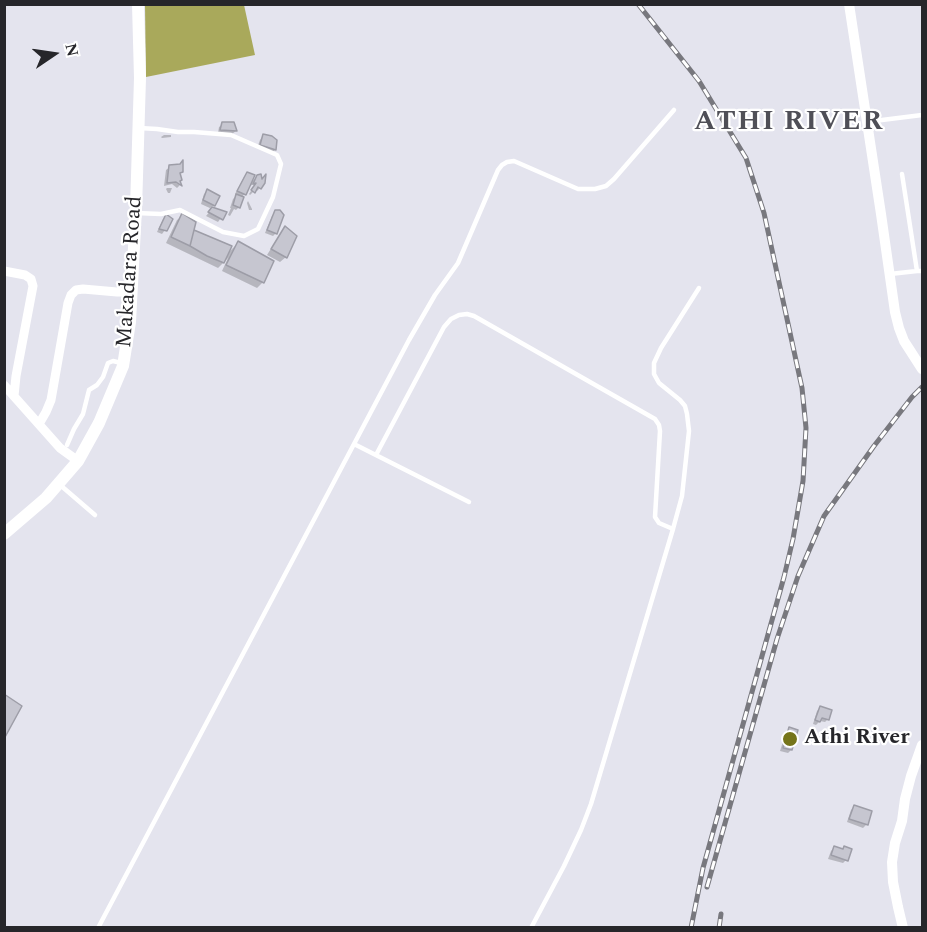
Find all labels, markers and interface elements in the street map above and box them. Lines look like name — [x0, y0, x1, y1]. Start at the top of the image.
north arrow — [24, 24, 84, 84]
text: N — [58, 41, 85, 59]
district label: ATHI RIVER — [694, 107, 884, 141]
street label: Makadara Road — [113, 195, 149, 349]
place label: Athi River — [804, 726, 910, 752]
marker: Athi River — [781, 730, 799, 748]

